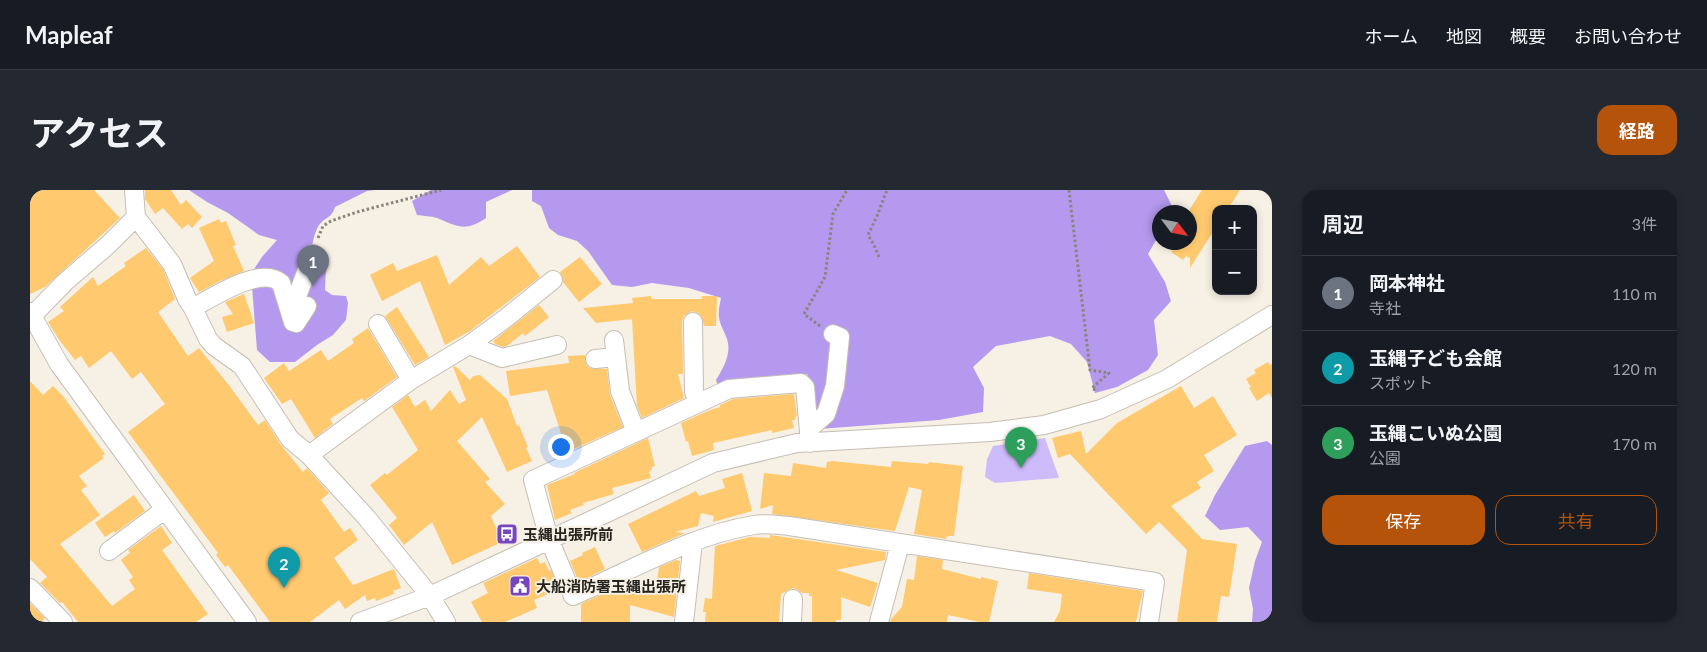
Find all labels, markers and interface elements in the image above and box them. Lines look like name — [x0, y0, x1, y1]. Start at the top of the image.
text: Mapleaf — [25, 20, 113, 49]
text: ホーム — [1365, 25, 1418, 47]
text: 地図 — [1446, 25, 1482, 47]
text: 概要 — [1510, 25, 1546, 47]
text: お問い合わせ — [1574, 25, 1682, 47]
button: 経路 — [1597, 105, 1677, 155]
text: アクセス — [30, 111, 168, 153]
north arrow — [1152, 205, 1197, 250]
map controls — [1212, 205, 1257, 295]
button: + — [1212, 205, 1257, 250]
text: 周辺 — [1322, 211, 1364, 236]
text: 3件 — [1632, 214, 1657, 233]
pin: 1 — [297, 245, 329, 286]
button: − — [1212, 250, 1257, 295]
text: 岡本神社 — [1369, 271, 1445, 294]
text: 1 — [1333, 284, 1343, 303]
text: 110 m — [1612, 284, 1657, 303]
text: 寺社 — [1369, 298, 1401, 317]
text: 玉縄子ども会館 — [1369, 346, 1502, 369]
text: 2 — [1333, 359, 1343, 378]
text: 120 m — [1612, 359, 1657, 378]
text: スポット — [1369, 373, 1433, 392]
text: 玉縄こいぬ公園 — [1369, 421, 1502, 444]
pin: 3 — [1005, 427, 1037, 468]
your location — [548, 434, 574, 460]
text: 3 — [1333, 434, 1343, 453]
text: 170 m — [1612, 434, 1657, 453]
text: 公園 — [1369, 448, 1401, 467]
button: 保存 — [1322, 495, 1485, 545]
button: 共有 — [1495, 495, 1657, 545]
bus stop icon: 玉縄出張所前 — [495, 522, 519, 546]
place label: 玉縄出張所前 — [523, 525, 613, 543]
pin: 2 — [268, 547, 300, 588]
public building icon: 大船消防署玉縄出張所 — [508, 574, 532, 598]
place label: 大船消防署玉縄出張所 — [536, 577, 686, 595]

